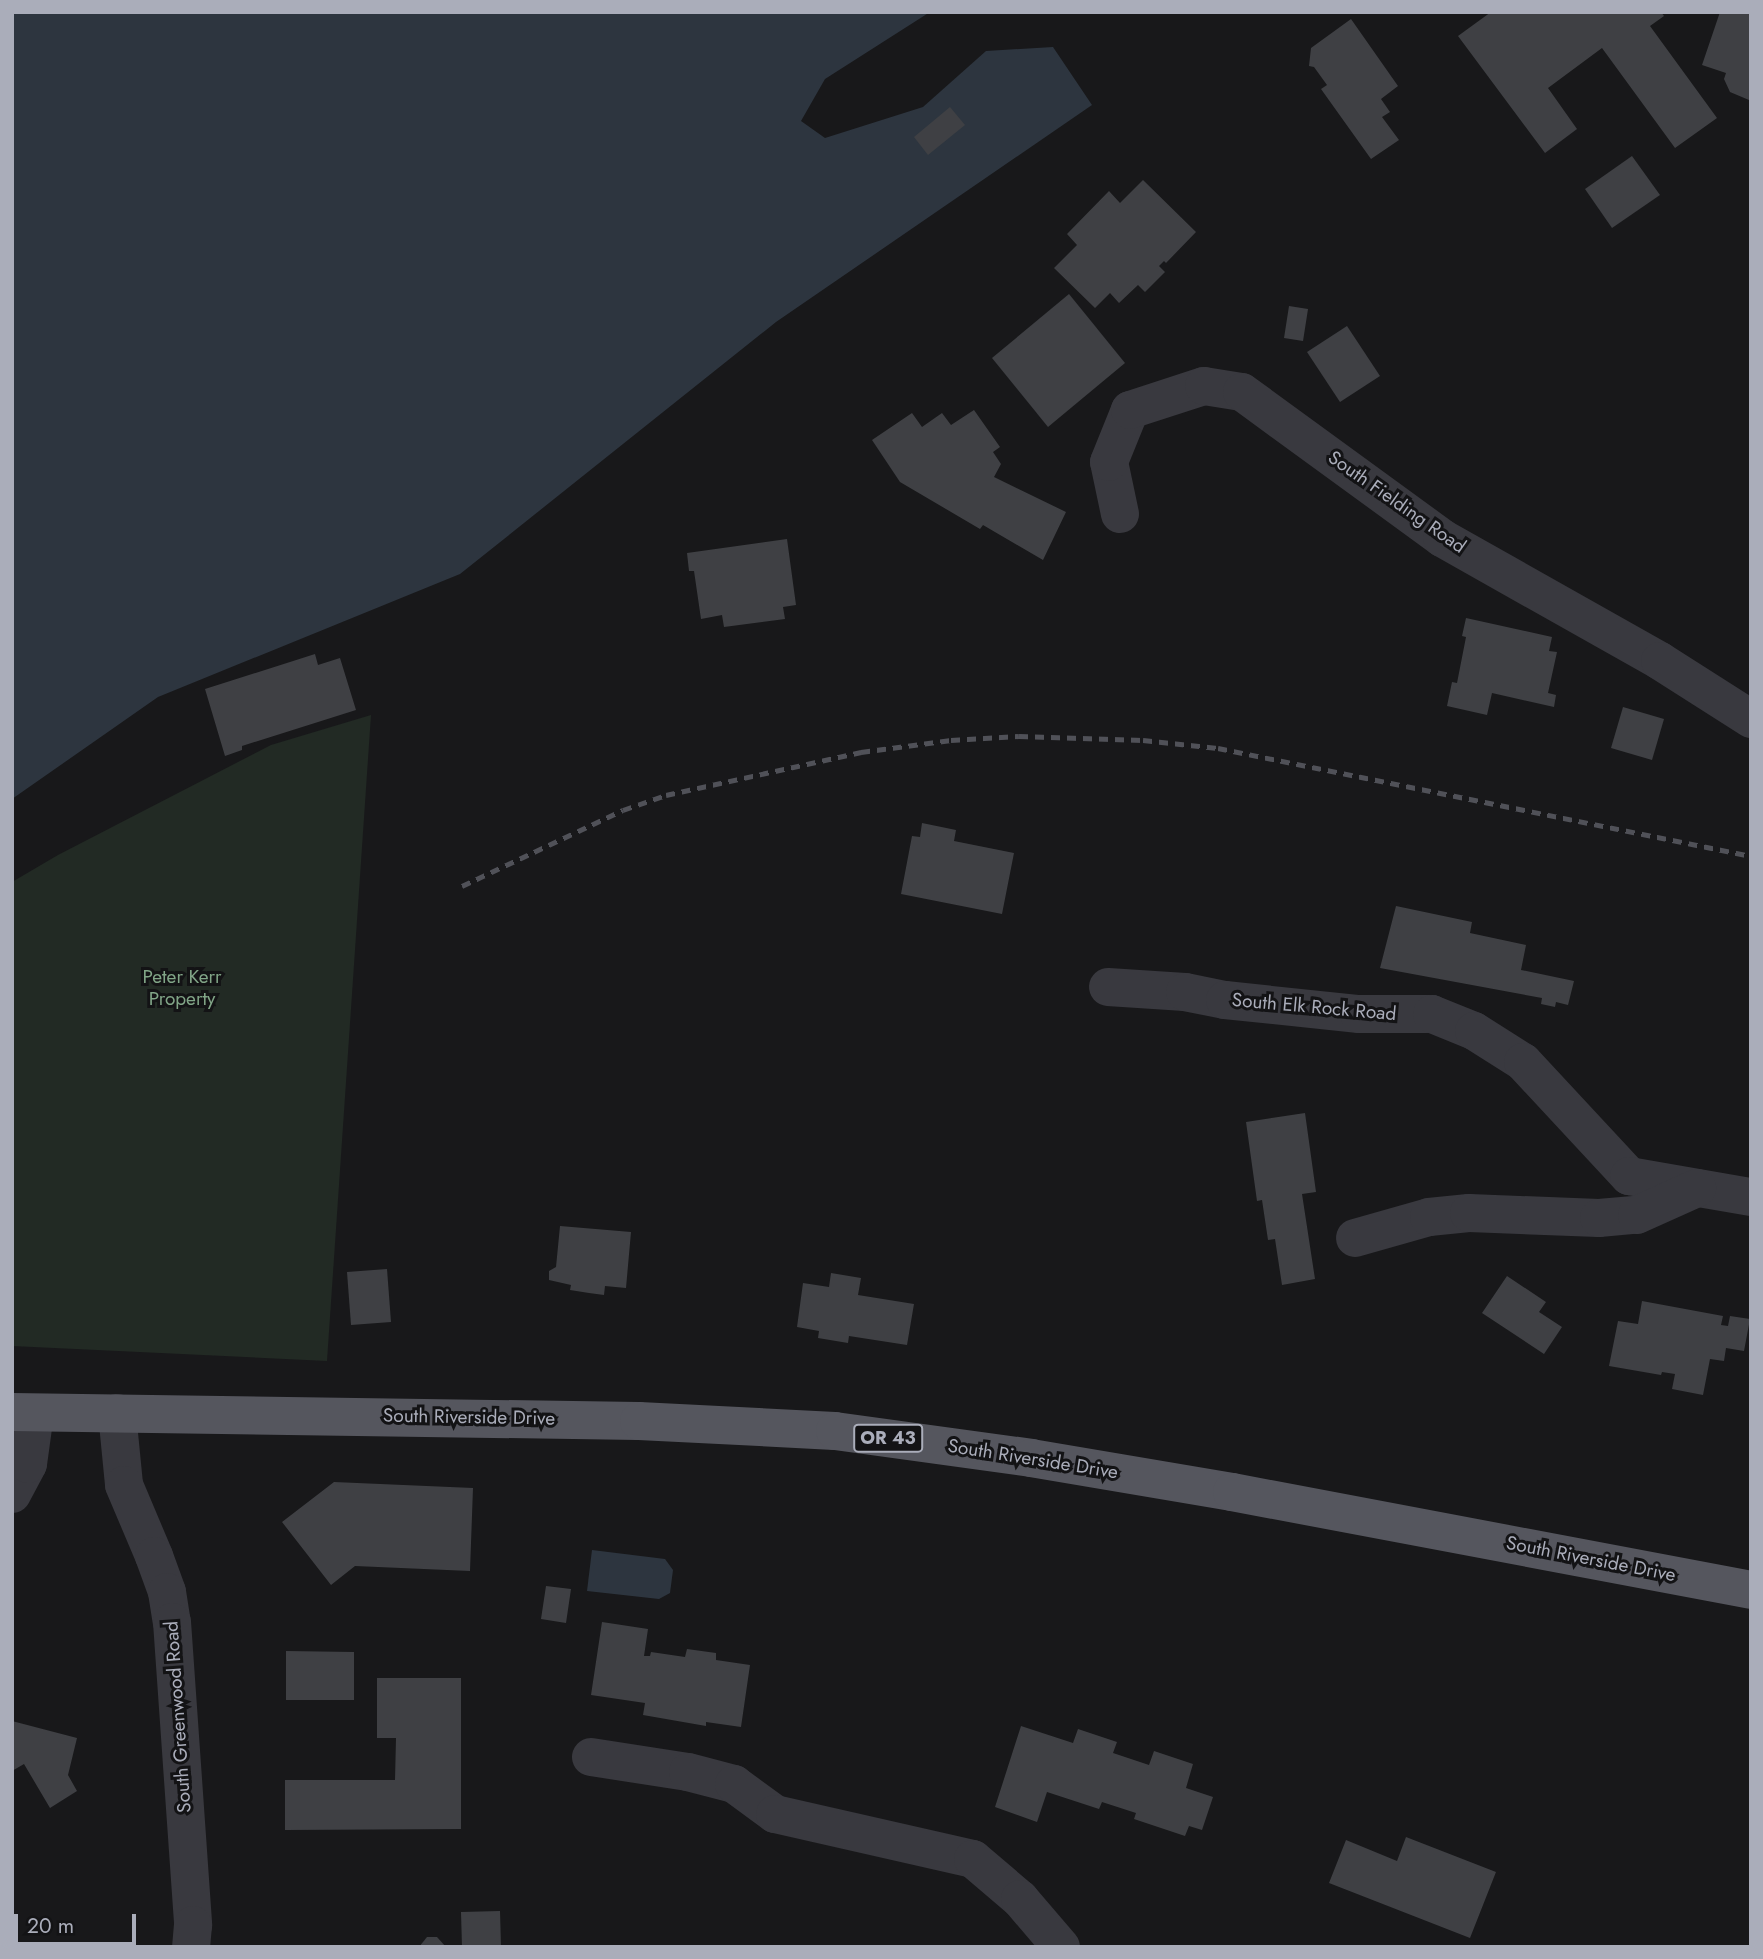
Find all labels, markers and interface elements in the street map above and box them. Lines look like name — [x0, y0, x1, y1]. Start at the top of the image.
street label: South Fielding Road — [1324, 446, 1470, 558]
park label: Peter Kerr Property — [142, 966, 222, 1010]
street label: South Elk Rock Road — [1231, 988, 1397, 1026]
street label: South Riverside Drive — [383, 1404, 555, 1430]
road number: OR 43 — [853, 1423, 923, 1452]
street label: South Riverside Drive — [946, 1434, 1120, 1484]
street label: South Riverside Drive — [1504, 1531, 1678, 1587]
street label: South Greenwood Road — [160, 1620, 196, 1814]
scale bar — [18, 1899, 140, 1943]
text: 20 m — [27, 1911, 74, 1941]

